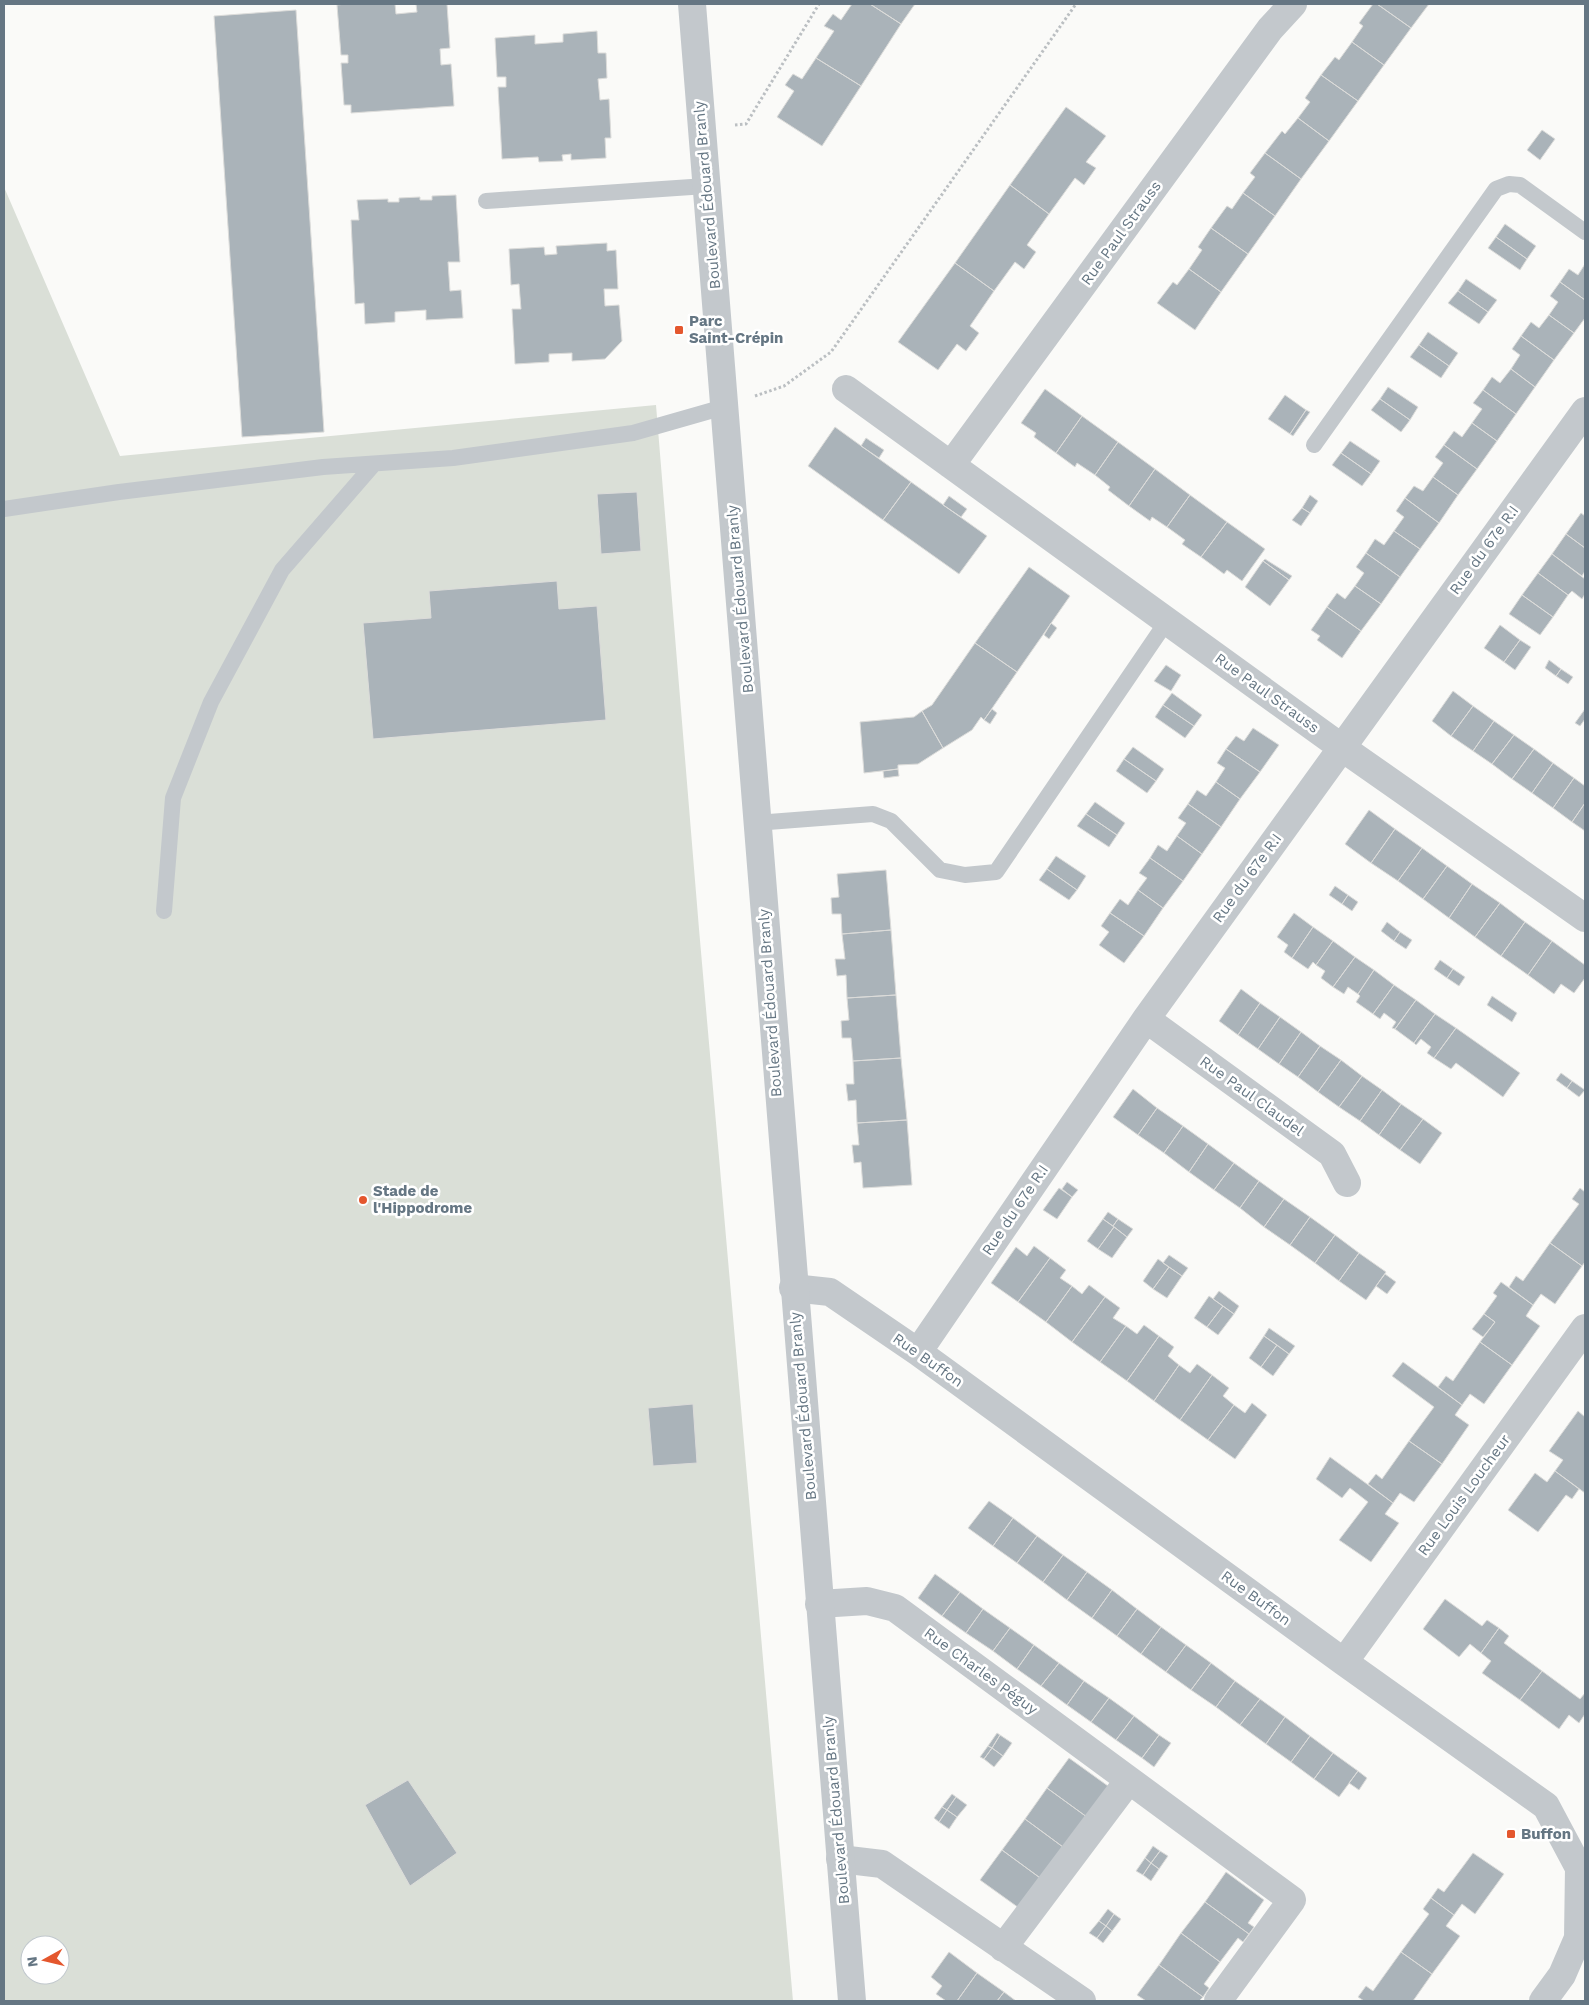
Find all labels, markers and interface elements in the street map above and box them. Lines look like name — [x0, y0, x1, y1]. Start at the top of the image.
street label: Boulevard Édouard Branly — [690, 100, 724, 290]
street label: Rue Paul Strauss — [1077, 177, 1165, 289]
place label: Parc Saint-Crépin — [689, 312, 783, 347]
marker: Parc Saint-Crépin — [673, 324, 685, 336]
street label: Rue du 67e R.I — [1446, 502, 1522, 598]
street label: Boulevard Édouard Branly — [723, 504, 757, 694]
street label: Rue Paul Strauss — [1211, 649, 1323, 737]
street label: Rue du 67e R.I — [1209, 830, 1285, 926]
street label: Boulevard Édouard Branly — [754, 908, 786, 1098]
street label: Rue Paul Claudel — [1196, 1052, 1308, 1140]
street label: Rue du 67e R.I — [978, 1161, 1052, 1259]
place label: Stade de l'Hippodrome — [373, 1182, 472, 1217]
marker: Stade de l'Hippodrome — [357, 1194, 369, 1206]
street label: Boulevard Édouard Branly — [786, 1311, 820, 1501]
street label: Rue Buffon — [889, 1329, 967, 1391]
street label: Rue Louis Loucheur — [1414, 1431, 1514, 1559]
street label: Rue Buffon — [1218, 1567, 1294, 1629]
street label: Rue Charles Péguy — [921, 1624, 1041, 1718]
street label: Boulevard Édouard Branly — [819, 1715, 853, 1905]
place label: Buffon — [1521, 1825, 1571, 1843]
marker: Buffon — [1505, 1828, 1517, 1840]
north arrow — [20, 1935, 70, 1985]
text: N — [23, 1956, 41, 1968]

